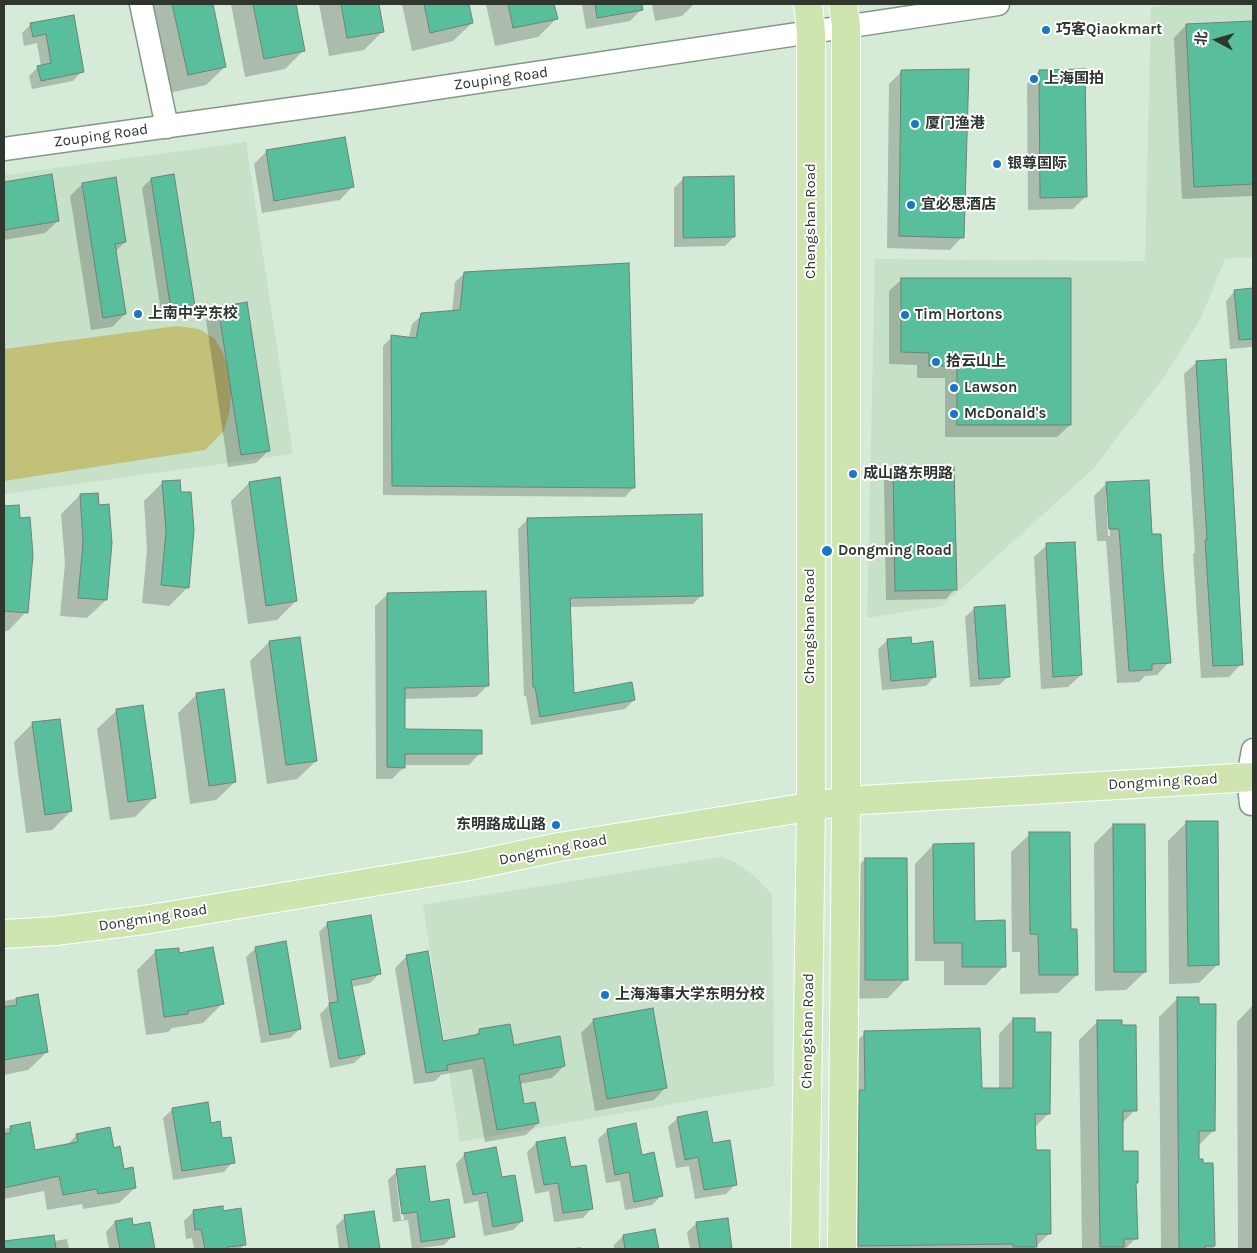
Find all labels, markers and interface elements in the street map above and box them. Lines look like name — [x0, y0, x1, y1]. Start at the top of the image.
north arrow — [1192, 15, 1242, 65]
place label: 巧客Qiaokmart — [1056, 21, 1162, 39]
marker: 巧客Qiaokmart — [1040, 24, 1052, 36]
text: 北 — [1192, 31, 1211, 46]
street label: Zouping Road — [453, 63, 549, 95]
place label: 上海国拍 — [1044, 70, 1104, 88]
marker: 上海国拍 — [1028, 73, 1040, 85]
place label: 厦门渔港 — [925, 115, 985, 133]
marker: 厦门渔港 — [909, 118, 921, 130]
street label: Zouping Road — [53, 120, 149, 152]
place label: 银尊国际 — [1007, 155, 1067, 173]
marker: 银尊国际 — [991, 158, 1003, 170]
street label: Chengshan Road — [802, 163, 820, 279]
place label: 宜必思酒店 — [921, 196, 996, 214]
marker: 宜必思酒店 — [905, 199, 917, 211]
place label: 上南中学东校 — [148, 305, 238, 323]
place label: Tim Hortons — [915, 306, 1003, 324]
marker: 上南中学东校 — [132, 308, 144, 320]
marker: Tim Hortons — [899, 309, 911, 321]
place label: 拾云山上 — [946, 353, 1006, 371]
marker: 拾云山上 — [930, 356, 942, 368]
place label: Lawson — [964, 379, 1017, 397]
marker: Lawson — [948, 382, 960, 394]
place label: McDonald's — [964, 405, 1046, 423]
marker: McDonald's — [948, 408, 960, 420]
place label: 成山路东明路 — [863, 465, 953, 483]
marker: 成山路东明路 — [847, 468, 859, 480]
place label: Dongming Road — [838, 542, 952, 560]
marker: Dongming Road — [820, 544, 834, 558]
street label: Chengshan Road — [801, 568, 819, 684]
street label: Dongming Road — [1108, 770, 1218, 794]
place label: 东明路成山路 — [456, 816, 546, 834]
marker: 东明路成山路 — [550, 819, 562, 831]
street label: Dongming Road — [497, 831, 609, 869]
street label: Dongming Road — [97, 901, 209, 935]
street label: Chengshan Road — [798, 973, 818, 1089]
place label: 上海海事大学东明分校 — [615, 986, 765, 1004]
marker: 上海海事大学东明分校 — [599, 989, 611, 1001]

